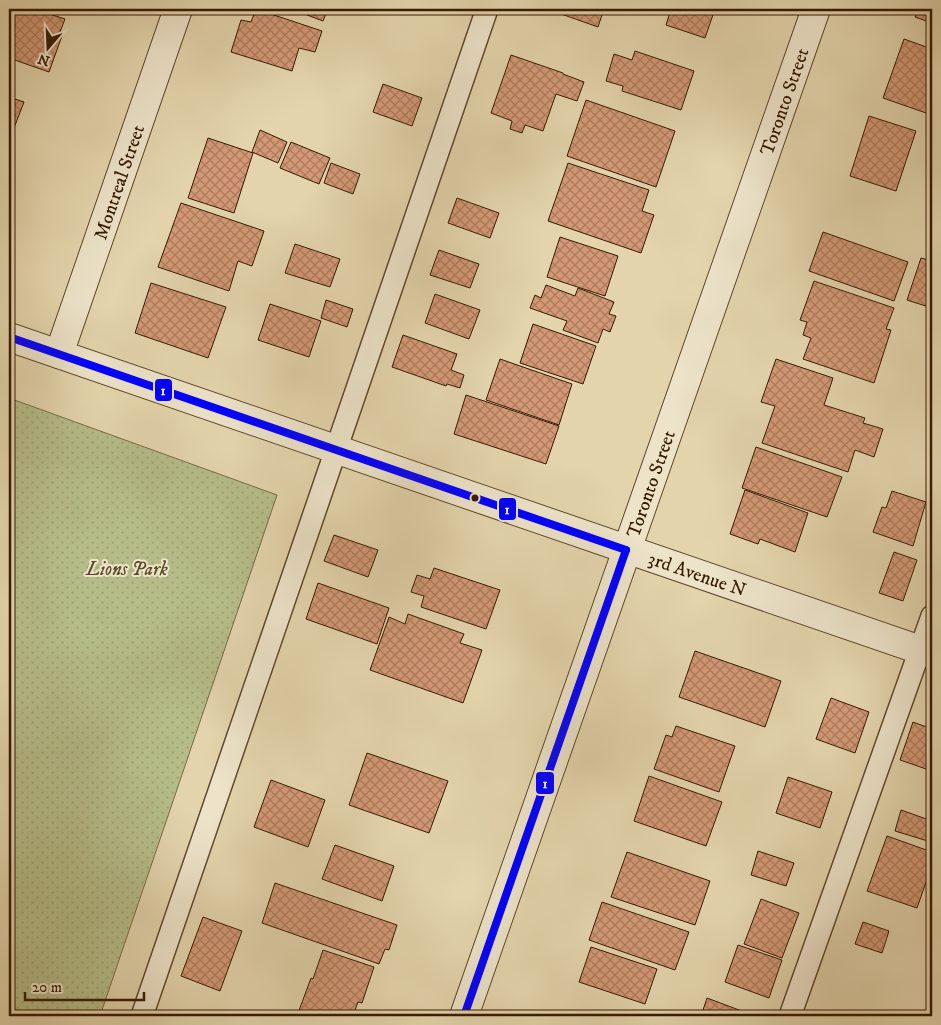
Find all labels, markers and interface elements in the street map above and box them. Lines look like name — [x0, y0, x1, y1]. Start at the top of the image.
north arrow — [22, 22, 72, 72]
street label: Toronto Street — [756, 45, 815, 158]
text: N — [35, 49, 52, 70]
street label: Montreal Street — [89, 122, 150, 243]
line badge: 1 — [154, 378, 173, 402]
text: 1 — [160, 382, 166, 400]
street label: Toronto Street — [622, 427, 681, 541]
unlabelled marker — [470, 493, 480, 503]
line badge: 1 — [498, 497, 517, 521]
text: 1 — [504, 501, 510, 519]
street label: 3rd Avenue N — [645, 547, 749, 602]
park label: Lions Park — [85, 558, 168, 581]
line badge: 1 — [535, 771, 555, 795]
text: 1 — [542, 775, 548, 793]
scale bar — [25, 970, 144, 1002]
text: 20 m — [32, 978, 62, 997]

